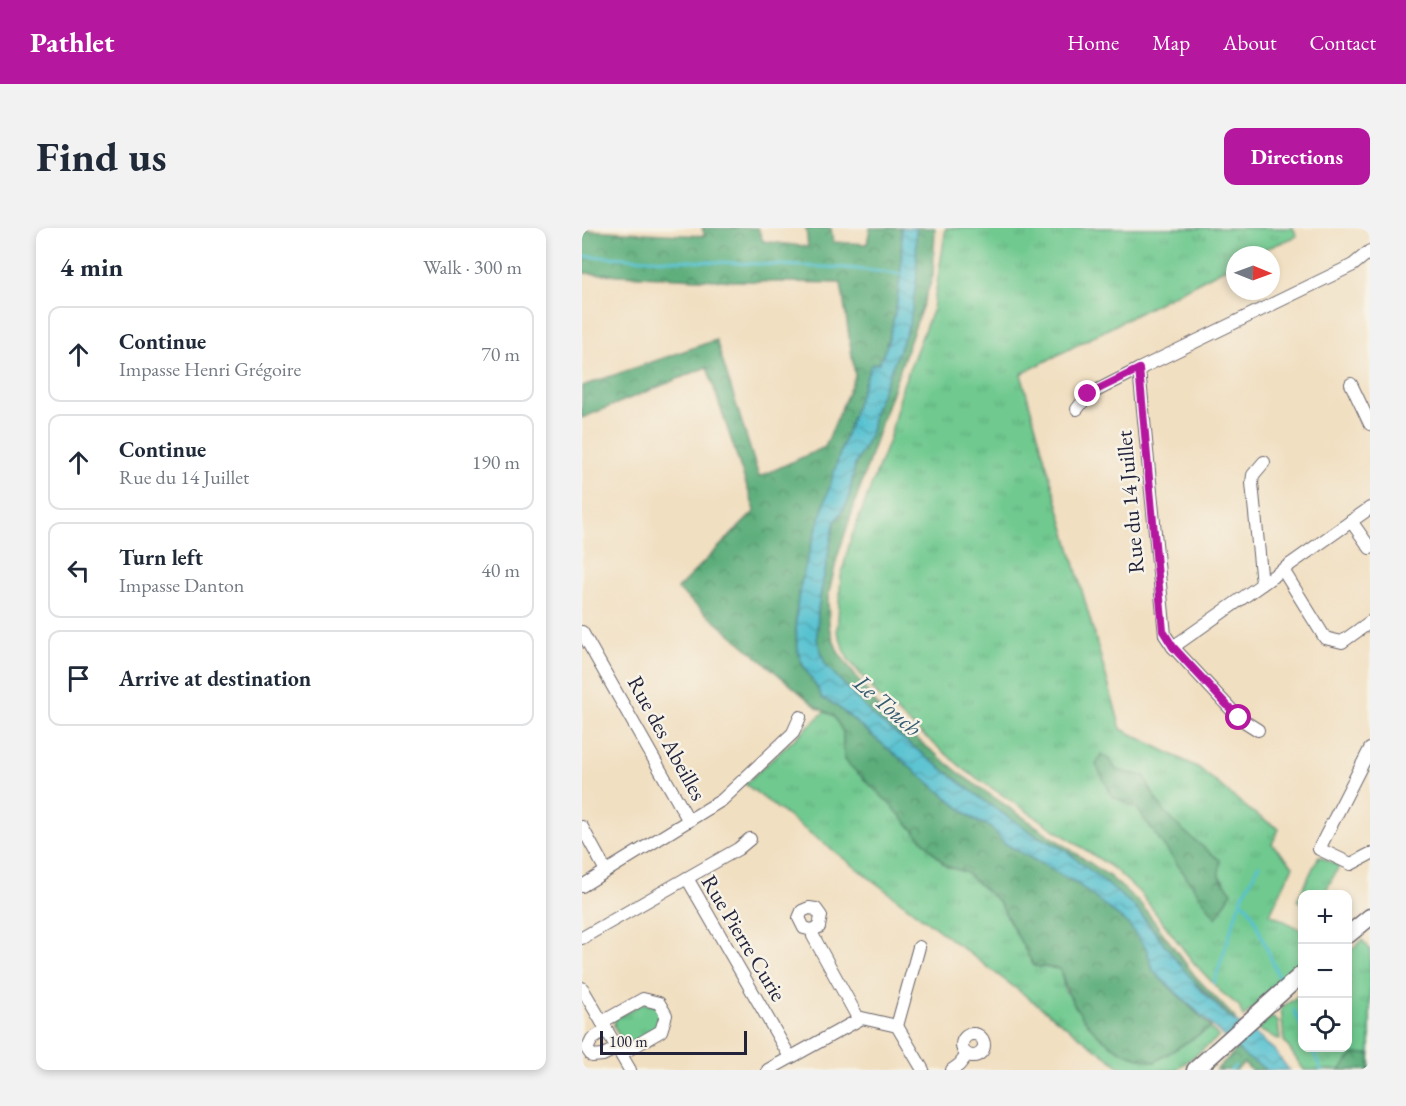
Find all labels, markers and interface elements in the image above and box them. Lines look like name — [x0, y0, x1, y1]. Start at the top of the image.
text: Pathlet — [30, 24, 114, 60]
text: Home — [1067, 29, 1119, 56]
text: Map — [1152, 29, 1190, 56]
text: About — [1223, 29, 1276, 56]
text: Contact — [1309, 29, 1376, 56]
button: Directions — [1224, 128, 1370, 185]
text: Find us — [36, 129, 167, 184]
north arrow — [1226, 246, 1280, 300]
text: 4 min — [60, 250, 123, 284]
text: Walk · 300 m — [423, 254, 522, 280]
text: Continue — [119, 327, 206, 356]
icon: ahead — [62, 338, 95, 371]
text: 70 m — [481, 341, 520, 367]
text: Impasse Henri Grégoire — [119, 356, 301, 382]
route end — [1074, 380, 1100, 406]
street label: Rue du 14 Juillet — [1109, 429, 1151, 575]
text: Continue — [119, 435, 206, 464]
icon: ahead — [62, 446, 95, 479]
text: 190 m — [472, 449, 520, 475]
text: Rue du 14 Juillet — [119, 464, 249, 490]
text: Turn left — [119, 543, 203, 572]
icon: left — [62, 554, 95, 587]
text: 40 m — [481, 557, 520, 583]
text: Impasse Danton — [119, 572, 244, 598]
icon: arrive — [62, 662, 95, 695]
text: Arrive at destination — [119, 664, 311, 693]
water label: Le Touch — [847, 666, 929, 743]
street label: Rue des Abeilles — [621, 671, 713, 805]
route start — [1225, 704, 1251, 730]
street label: Rue Pierre Curie — [695, 869, 793, 1007]
map controls — [1298, 890, 1352, 1052]
button: + — [1298, 890, 1352, 944]
button: − — [1298, 944, 1352, 998]
button: locate — [1298, 998, 1352, 1052]
scale bar — [600, 1028, 747, 1056]
text: 100 m — [609, 1031, 648, 1052]

